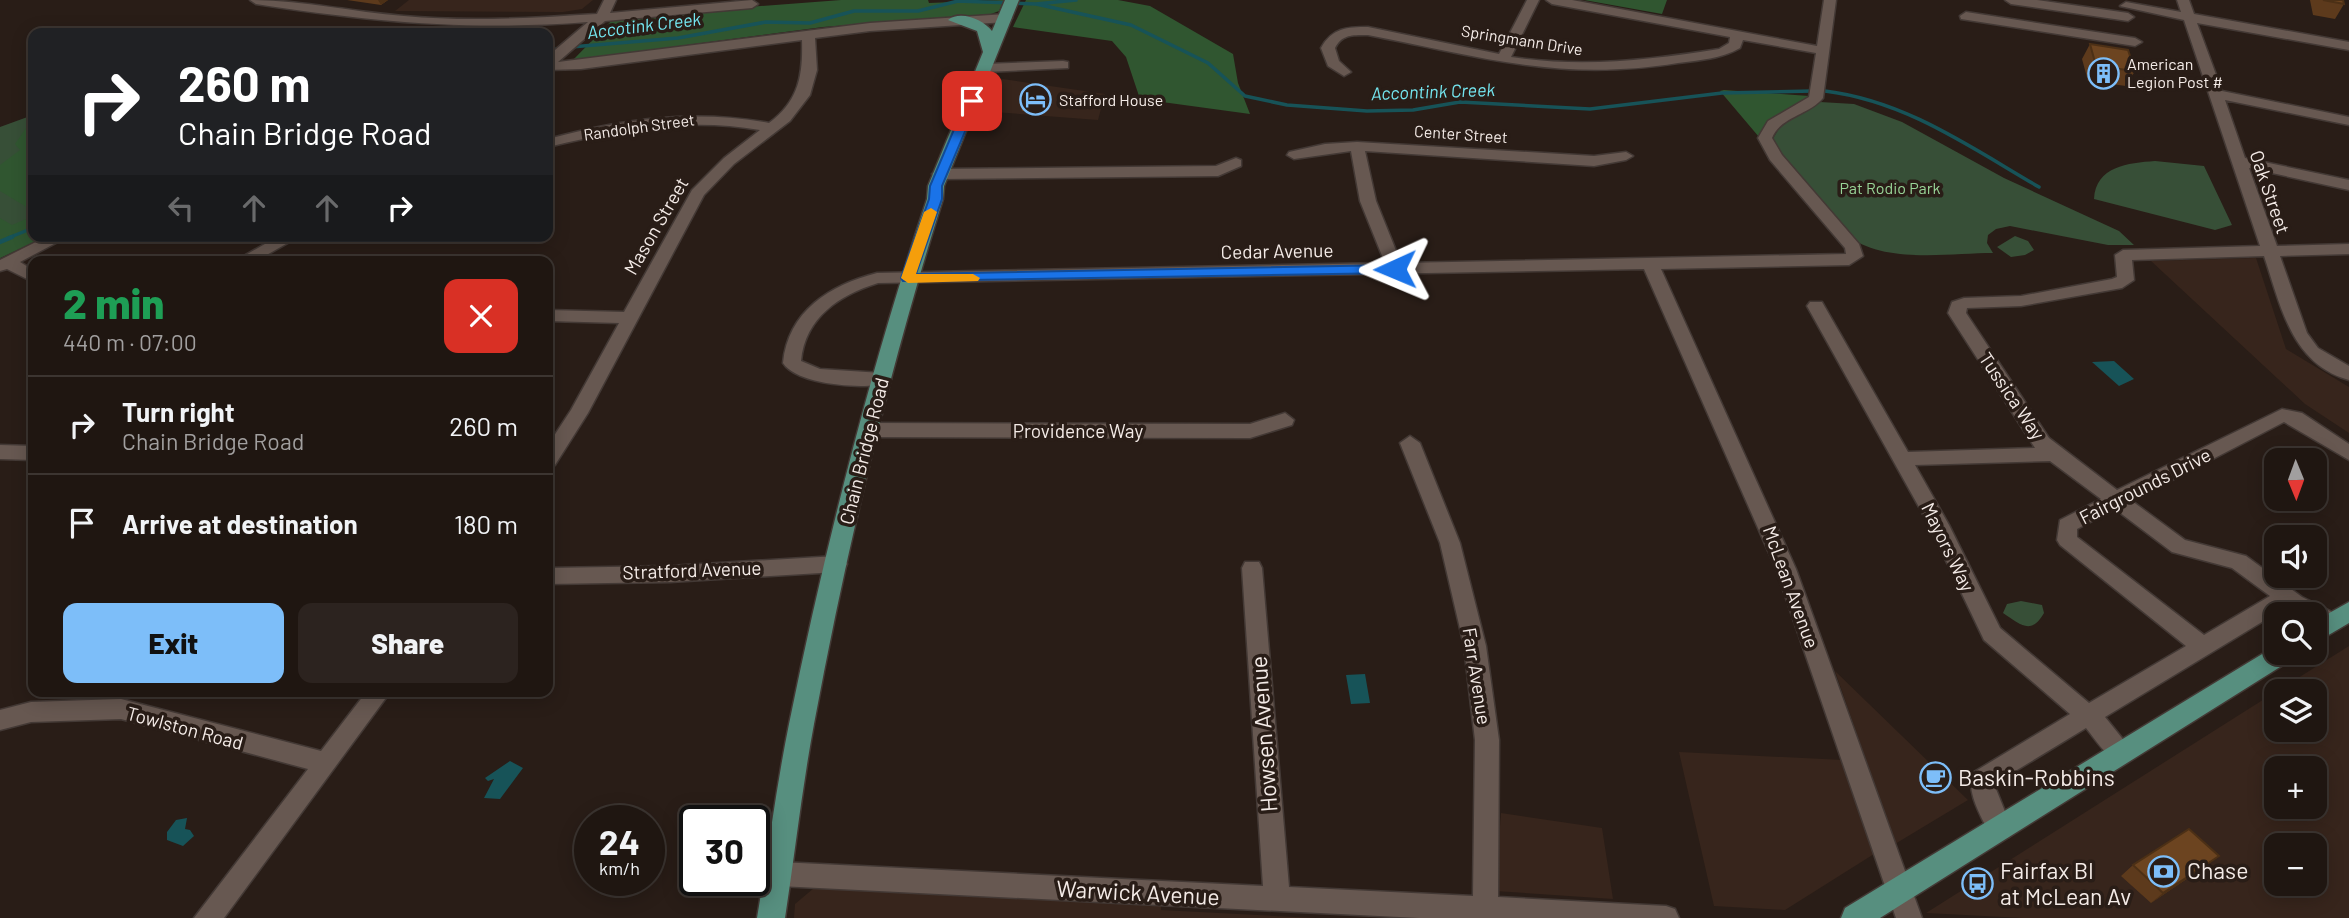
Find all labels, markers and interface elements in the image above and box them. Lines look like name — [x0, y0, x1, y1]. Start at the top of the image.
water label: Accotink Creek — [586, 7, 702, 43]
street label: Springmann Drive — [1460, 21, 1584, 58]
text: 260 m — [178, 53, 310, 112]
place label: American Legion Post # — [2127, 54, 2223, 91]
icon: right — [63, 56, 154, 147]
building icon: American Legion Post # — [2087, 56, 2121, 90]
pin — [942, 71, 1002, 131]
water label: Accontink Creek — [1371, 78, 1496, 104]
icon: arrive — [953, 82, 991, 120]
hotel icon: Stafford House — [1019, 83, 1053, 117]
place label: Stafford House — [1059, 90, 1163, 109]
street label: Randolph Street — [582, 109, 696, 144]
text: Chain Bridge Road — [178, 113, 432, 151]
street label: Center Street — [1414, 121, 1508, 146]
street label: Oak Street — [2246, 147, 2295, 237]
street label: Mason Street — [618, 173, 693, 279]
park label: Pat Rodio Park — [1839, 178, 1941, 197]
icon: left — [162, 189, 200, 227]
icon: ahead — [235, 189, 273, 227]
icon: ahead — [308, 189, 346, 227]
icon: right — [381, 189, 419, 227]
position arrow — [1358, 232, 1432, 306]
street label: Cedar Avenue — [1220, 238, 1334, 263]
text: 2 min — [63, 277, 164, 327]
button: close — [444, 279, 518, 353]
text: 440 m · 07:00 — [63, 328, 197, 356]
street label: Tussica Way — [1975, 348, 2050, 444]
street label: Chain Bridge Road — [834, 375, 893, 527]
text: Turn right — [122, 396, 235, 427]
icon: right — [63, 406, 101, 444]
text: 260 m — [449, 410, 518, 441]
street label: Providence Way — [1013, 419, 1143, 442]
text: Chain Bridge Road — [122, 427, 304, 455]
street label: Fairgrounds Drive — [2075, 442, 2214, 529]
north arrow — [2264, 448, 2328, 511]
map controls — [2264, 448, 2327, 896]
street label: Mayors Way — [1917, 499, 1980, 595]
icon: arrive — [63, 504, 101, 542]
text: Arrive at destination — [122, 508, 358, 539]
text: 180 m — [454, 508, 518, 539]
street label: McLean Avenue — [1759, 523, 1824, 651]
button: sound — [2264, 525, 2327, 588]
street label: Stratford Avenue — [622, 556, 762, 583]
button: search — [2264, 602, 2327, 665]
button: Exit — [63, 603, 284, 683]
button: Share — [298, 603, 518, 683]
street label: Farr Avenue — [1458, 626, 1497, 726]
street label: Howsen Avenue — [1244, 655, 1282, 813]
button: layers — [2264, 679, 2327, 742]
street label: Towlston Road — [124, 701, 246, 754]
button: + — [2264, 756, 2327, 819]
cafe icon: Baskin-Robbins — [1918, 761, 1952, 795]
place label: Baskin-Robbins — [1958, 763, 2115, 791]
speed limit sign: 30 — [679, 805, 770, 896]
text: 24 — [599, 820, 640, 862]
button: − — [2264, 833, 2327, 896]
bank icon: Chase — [2147, 854, 2181, 888]
place label: Fairfax Bl at McLean Av — [2000, 856, 2131, 910]
place label: Chase — [2187, 856, 2248, 884]
text: km/h — [599, 857, 640, 879]
bus stop icon: Fairfax Bl at McLean Av — [1960, 867, 1994, 901]
street label: Warwick Avenue — [1056, 874, 1220, 910]

